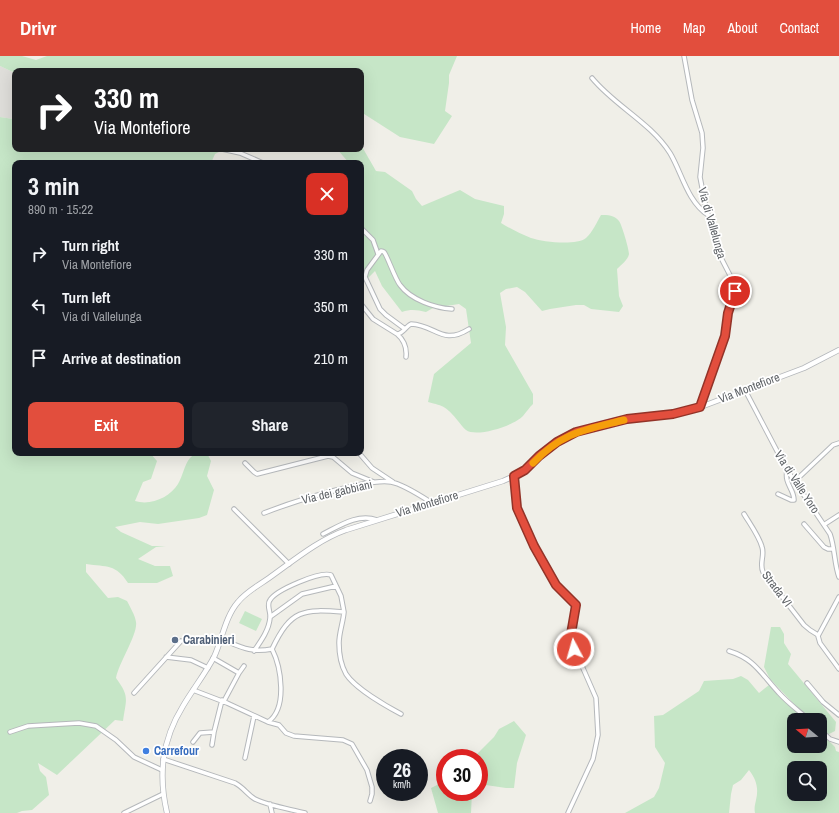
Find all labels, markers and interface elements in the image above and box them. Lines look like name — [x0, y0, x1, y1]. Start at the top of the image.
text: Drivr — [20, 15, 56, 41]
text: Home — [630, 19, 661, 37]
text: Map — [683, 19, 705, 37]
text: About — [727, 19, 757, 37]
text: Contact — [779, 19, 819, 37]
text: 330 m — [94, 79, 159, 117]
icon: right — [28, 84, 80, 136]
text: Via Montefiore — [94, 115, 191, 140]
text: 3 min — [28, 170, 79, 202]
button: close — [306, 173, 348, 215]
street label: Via di Vallelunga — [694, 185, 730, 261]
text: 890 m · 15:22 — [28, 201, 93, 218]
text: Turn right — [62, 235, 119, 256]
icon: right — [28, 243, 50, 265]
text: 330 m — [314, 244, 348, 265]
text: Via Montefiore — [62, 256, 132, 273]
pin — [718, 274, 752, 308]
icon: arrive — [724, 280, 746, 302]
text: Turn left — [62, 287, 110, 308]
icon: left — [28, 295, 50, 317]
text: 350 m — [314, 296, 348, 317]
text: Via di Vallelunga — [62, 308, 142, 325]
icon: arrive — [28, 347, 50, 369]
text: Arrive at destination — [62, 348, 181, 369]
text: 210 m — [314, 348, 348, 369]
street label: Via Montefiore — [716, 369, 782, 407]
button: Exit — [28, 402, 184, 448]
button: Share — [192, 402, 348, 448]
street label: Via di Valle Yoro — [771, 447, 823, 517]
street label: Via dei gabbiani — [300, 476, 374, 508]
street label: Via Montefiore — [394, 487, 460, 521]
street label: Strada VI — [758, 568, 796, 610]
position arrow — [553, 628, 595, 670]
place label: Carabinieri — [183, 632, 235, 648]
marker: Carabinieri — [170, 635, 180, 645]
north arrow — [787, 713, 827, 753]
map controls — [787, 713, 827, 801]
place label: Carrefour — [154, 743, 199, 759]
marker: Carrefour — [141, 746, 151, 756]
speed limit sign: 30 — [436, 749, 488, 801]
text: 26 — [393, 756, 411, 783]
button: search — [787, 761, 827, 801]
text: km/h — [393, 778, 411, 791]

